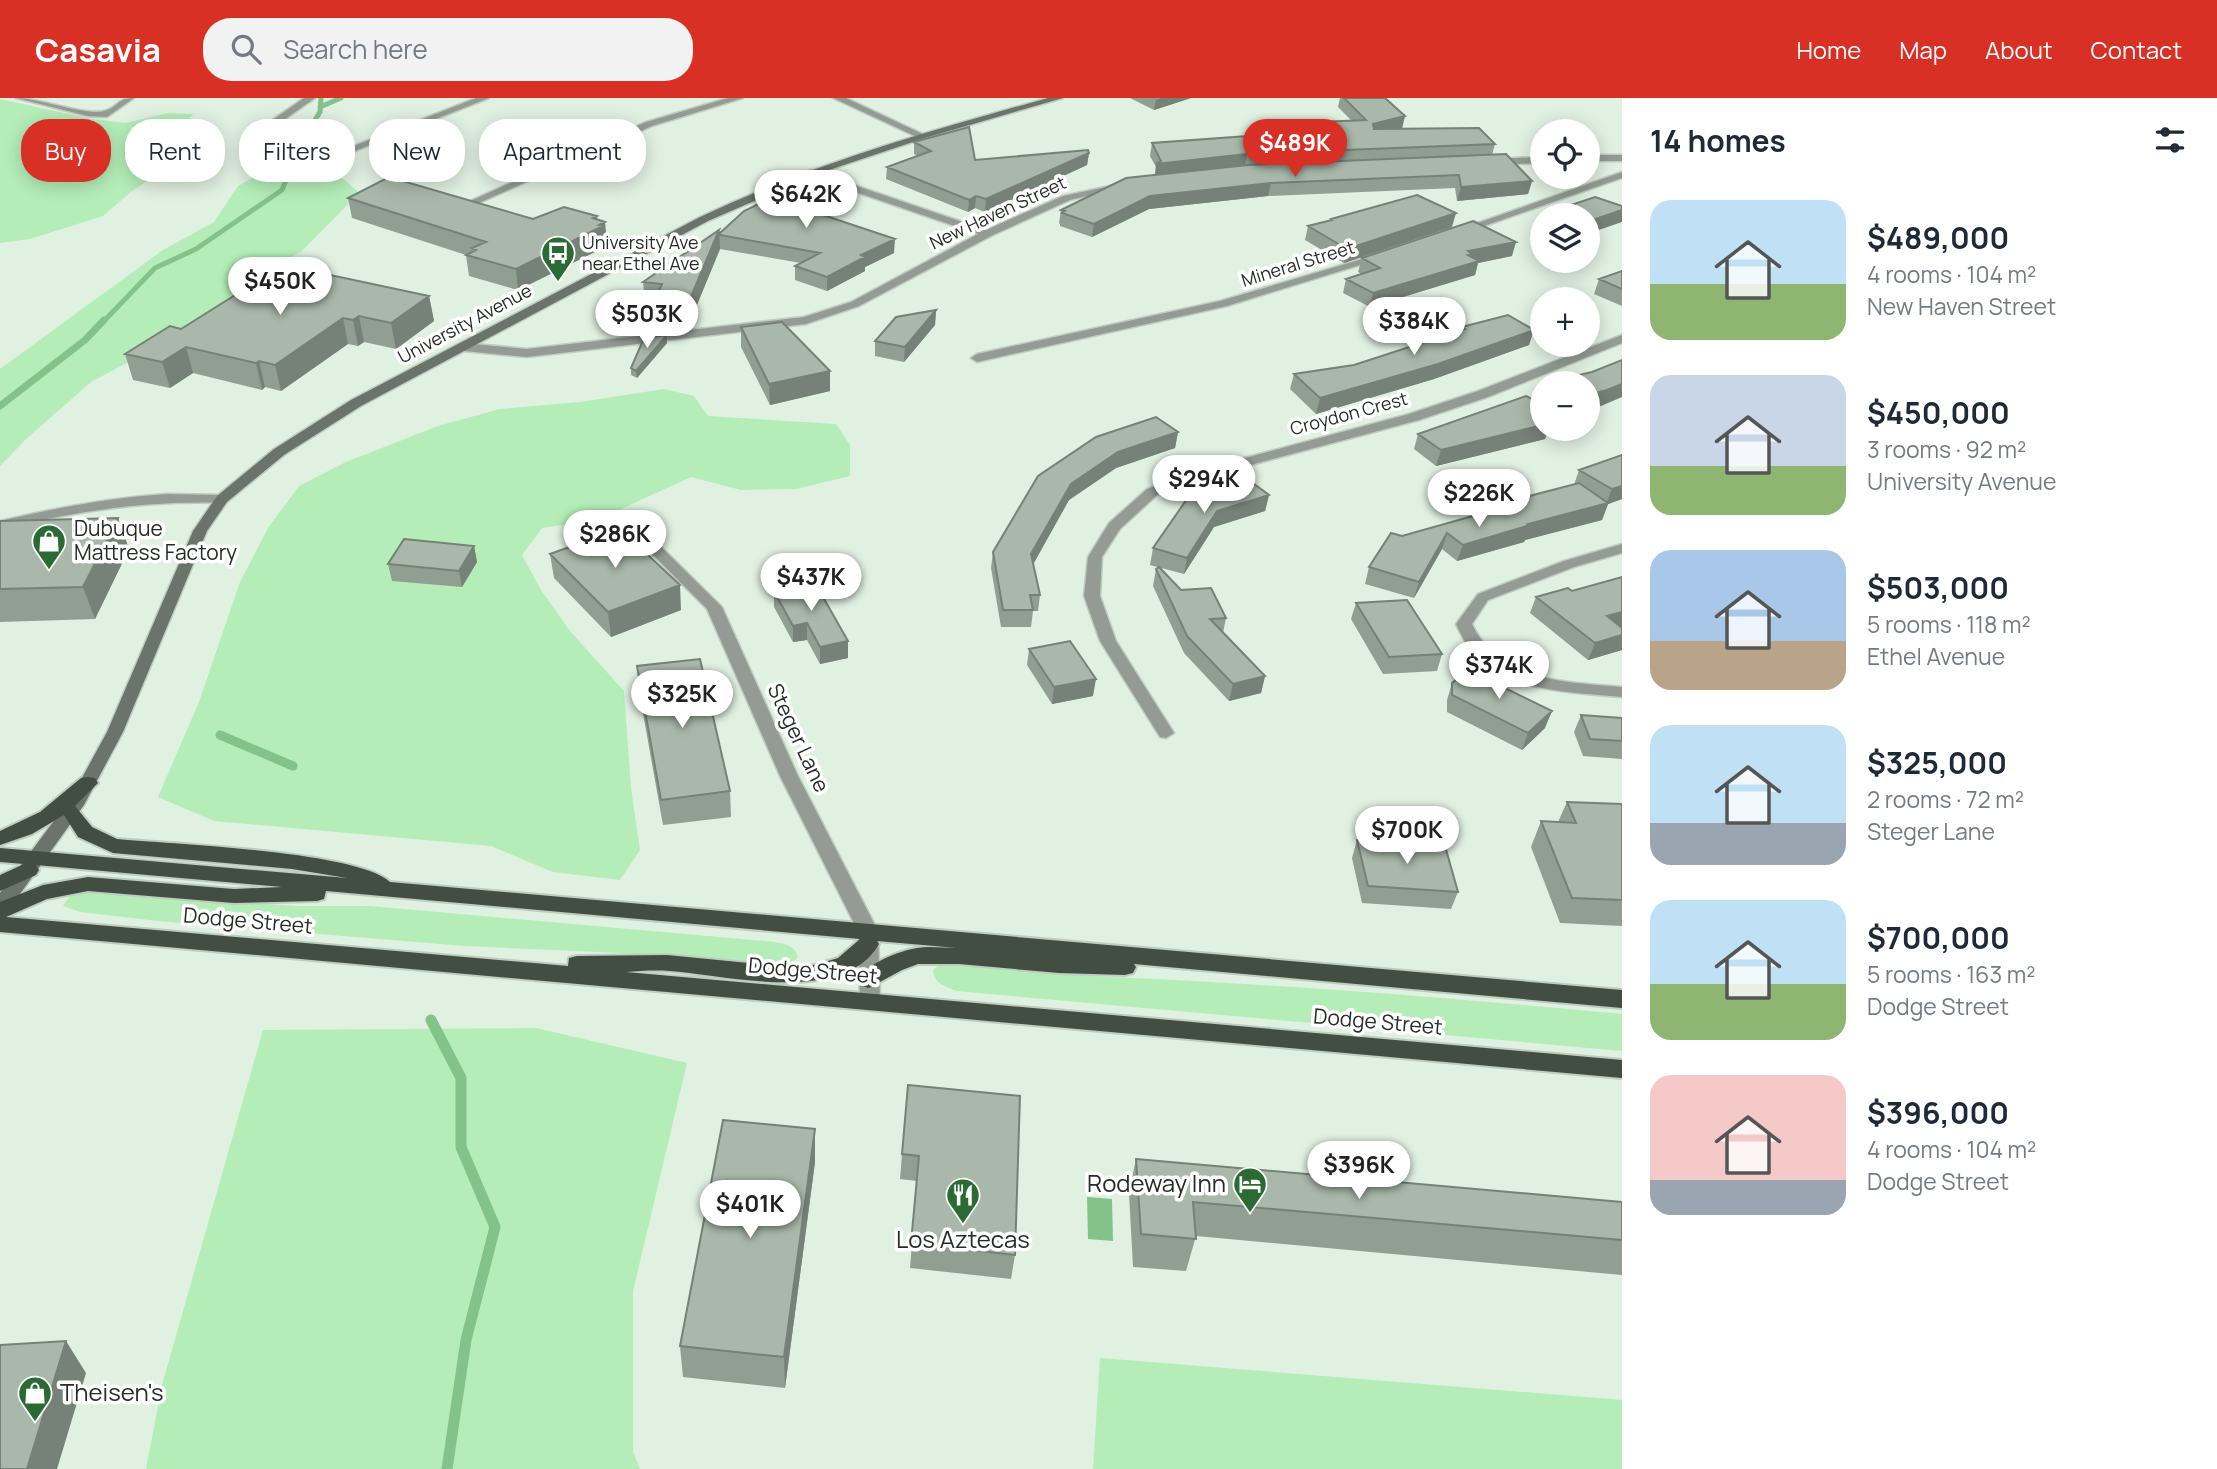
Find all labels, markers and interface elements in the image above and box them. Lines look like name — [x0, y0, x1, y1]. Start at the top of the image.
search box — [203, 18, 693, 81]
text: Casavia — [35, 27, 161, 72]
icon: search — [227, 30, 265, 68]
text: Search here — [283, 31, 428, 67]
text: Home — [1796, 33, 1861, 66]
text: Map — [1899, 33, 1947, 66]
text: About — [1985, 33, 2053, 66]
text: Contact — [2091, 33, 2182, 66]
chip: Buy — [21, 119, 111, 182]
chip: Rent — [125, 119, 225, 182]
chip: Filters — [239, 119, 355, 182]
chip: New — [369, 119, 465, 182]
chip: Apartment — [479, 119, 646, 182]
map controls — [1530, 119, 1600, 441]
button: locate — [1530, 119, 1600, 189]
pin: $489K — [1246, 120, 1344, 179]
text: 14 homes — [1650, 120, 1786, 161]
icon: filters — [2151, 121, 2189, 159]
text: $489K — [1259, 126, 1331, 158]
pin: $642K — [757, 170, 855, 230]
street label: New Haven Street — [925, 170, 1070, 254]
text: $642K — [770, 177, 842, 209]
button: layers — [1530, 203, 1600, 273]
text: $489,000 — [1867, 217, 2009, 258]
icon: home — [1706, 228, 1790, 312]
place label: University Ave near Ethel Ave — [582, 230, 700, 275]
bus stop icon: University Ave near Ethel Ave — [539, 234, 577, 283]
street label: Mineral Street — [1238, 234, 1357, 292]
pin: $450K — [231, 258, 329, 317]
text: 4 rooms · 104 m² — [1867, 258, 2036, 290]
text: $450K — [244, 264, 316, 296]
street label: University Avenue — [393, 278, 536, 369]
button: + — [1530, 287, 1600, 357]
pin: $503K — [598, 290, 696, 350]
text: New Haven Street — [1867, 290, 2056, 322]
text: $503K — [611, 297, 683, 329]
pin: $384K — [1365, 298, 1463, 357]
text: $384K — [1379, 304, 1449, 336]
button: − — [1530, 371, 1600, 441]
street label: Croydon Crest — [1287, 386, 1410, 440]
text: $450,000 — [1867, 392, 2010, 433]
icon: home — [1706, 403, 1790, 487]
text: 3 rooms · 92 m² — [1867, 433, 2026, 465]
pin: $294K — [1155, 456, 1253, 515]
text: $294K — [1168, 462, 1240, 494]
text: University Avenue — [1867, 465, 2056, 497]
pin: $226K — [1430, 470, 1528, 529]
text: $226K — [1443, 476, 1515, 508]
pin: $286K — [566, 510, 664, 570]
place label: Dubuque Mattress Factory — [74, 514, 237, 566]
text: $286K — [579, 517, 651, 549]
shop icon: Dubuque Mattress Factory — [30, 522, 68, 571]
pin: $437K — [762, 554, 860, 613]
text: $437K — [777, 560, 845, 592]
text: $503,000 — [1867, 567, 2009, 608]
icon: home — [1706, 578, 1790, 662]
text: 5 rooms · 118 m² — [1867, 608, 2031, 640]
text: Ethel Avenue — [1867, 640, 2005, 672]
pin: $374K — [1450, 642, 1548, 701]
text: $374K — [1465, 648, 1533, 680]
pin: $325K — [633, 670, 731, 730]
text: $325K — [647, 677, 717, 709]
street label: Steger Lane — [762, 679, 836, 796]
text: $325,000 — [1867, 742, 2007, 783]
icon: home — [1706, 753, 1790, 837]
text: 2 rooms · 72 m² — [1867, 783, 2024, 815]
pin: $700K — [1358, 806, 1456, 866]
text: $700K — [1371, 813, 1443, 845]
text: Steger Lane — [1867, 815, 1995, 847]
street label: Dodge Street — [182, 900, 314, 940]
text: $700,000 — [1867, 917, 2010, 958]
icon: home — [1706, 928, 1790, 1012]
street label: Dodge Street — [747, 950, 879, 990]
text: 5 rooms · 163 m² — [1867, 958, 2035, 990]
text: Dodge Street — [1867, 990, 2009, 1022]
street label: Dodge Street — [1312, 1001, 1444, 1041]
text: $396,000 — [1867, 1092, 2009, 1133]
icon: home — [1706, 1103, 1790, 1187]
text: 4 rooms · 104 m² — [1867, 1133, 2036, 1165]
pin: $396K — [1310, 1142, 1408, 1201]
text: $396K — [1323, 1148, 1395, 1180]
hotel icon: Rodeway Inn — [1231, 1165, 1269, 1214]
text: Dodge Street — [1867, 1165, 2009, 1197]
place label: Rodeway Inn — [1087, 1166, 1226, 1199]
restaurant icon: Los Aztecas — [944, 1176, 982, 1225]
pin: $401K — [701, 1180, 799, 1240]
text: $401K — [716, 1187, 784, 1219]
place label: Los Aztecas — [896, 1222, 1030, 1255]
shop icon: Theisen's — [16, 1374, 54, 1423]
place label: Theisen's — [60, 1375, 164, 1408]

